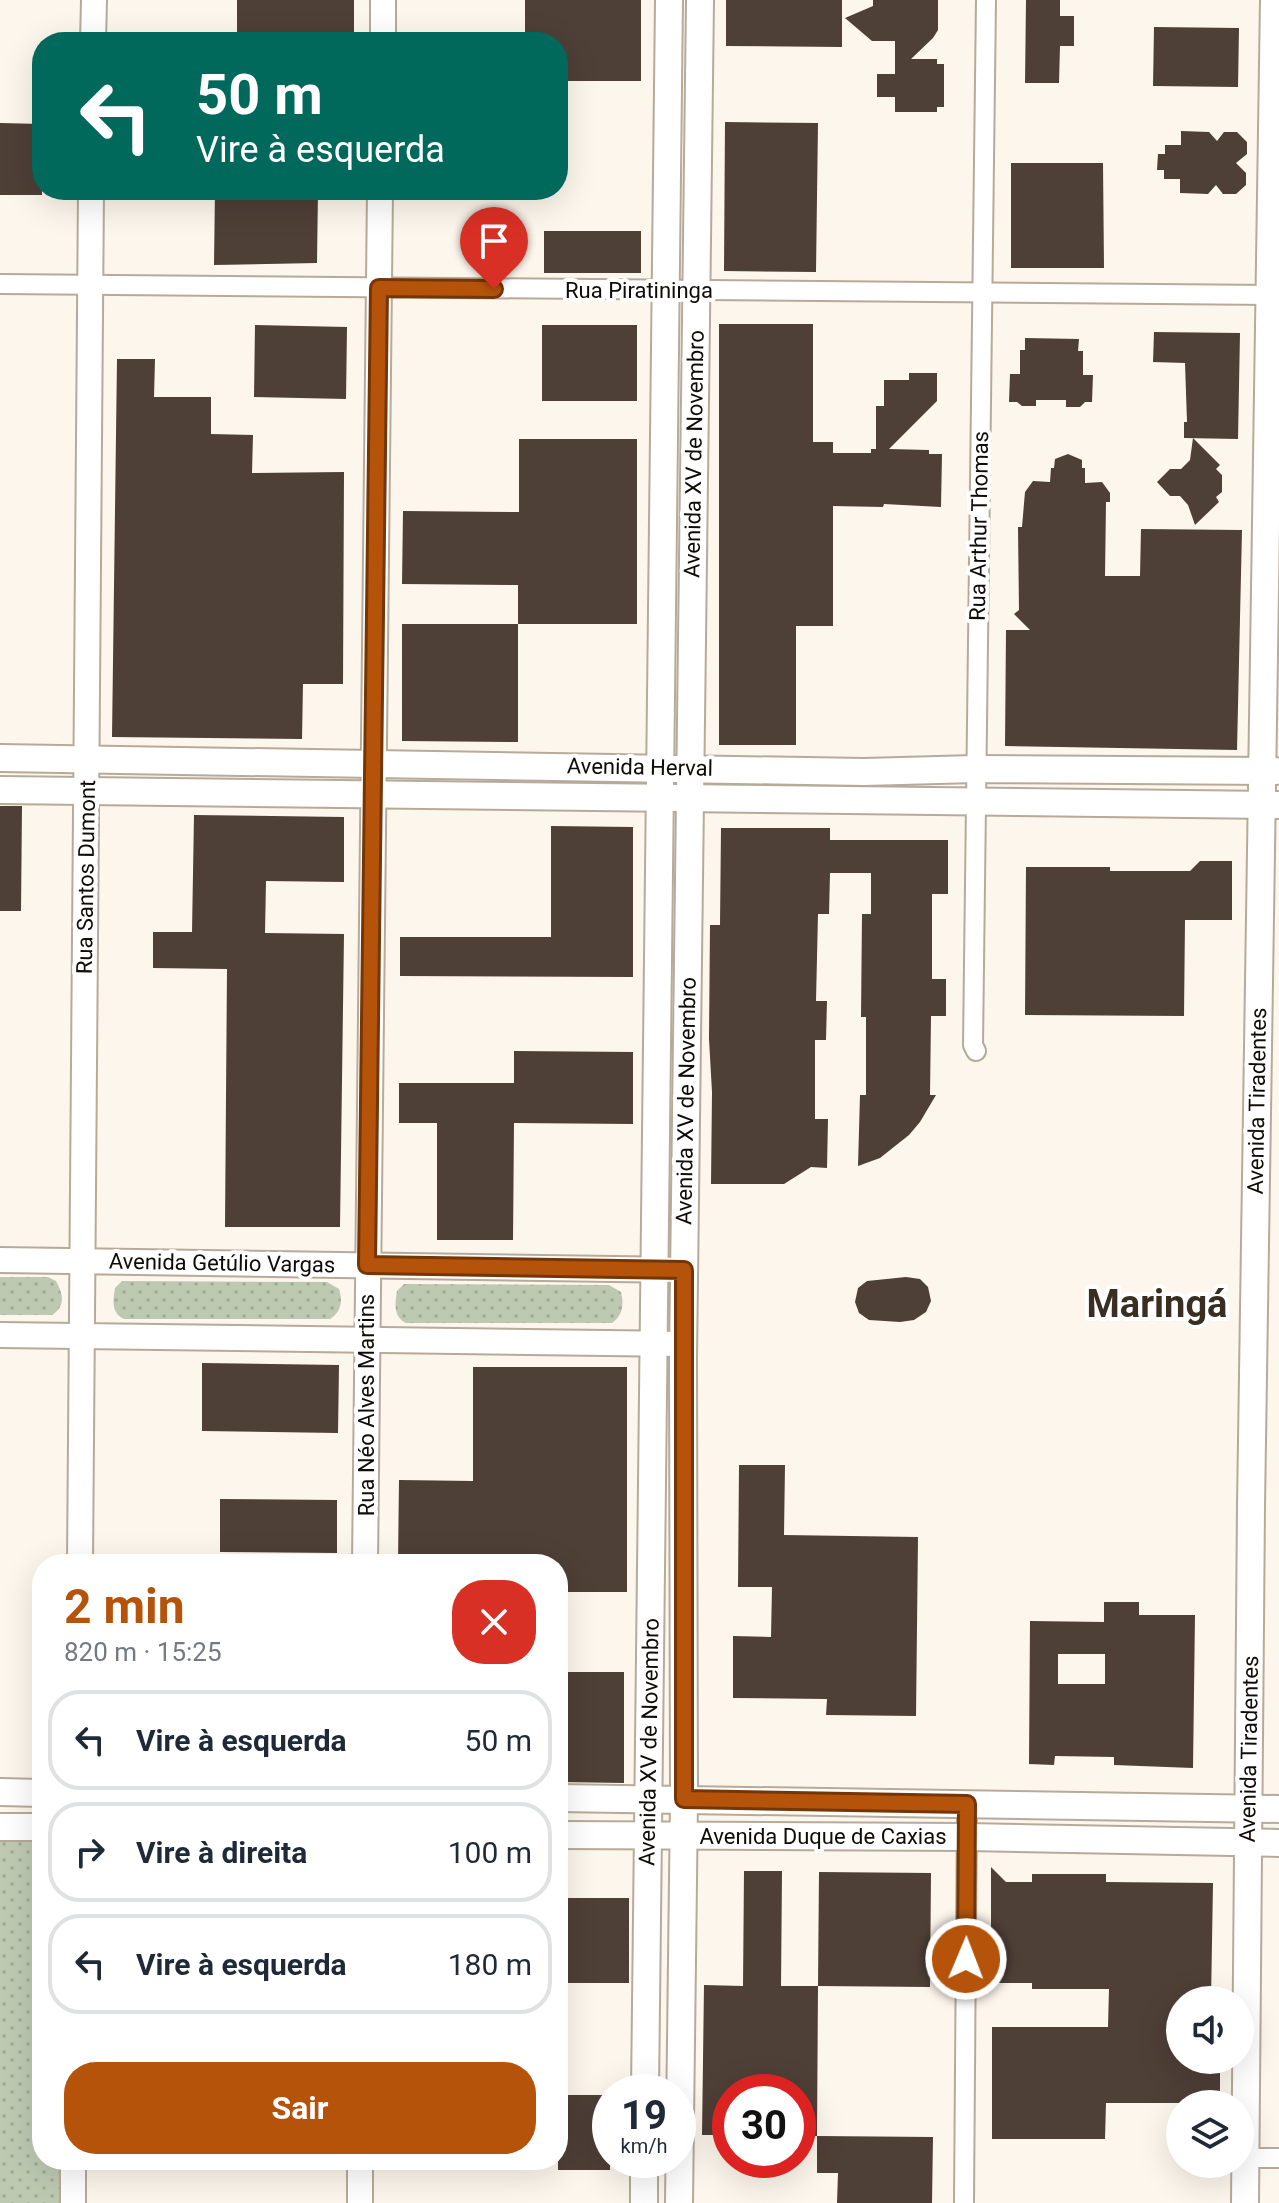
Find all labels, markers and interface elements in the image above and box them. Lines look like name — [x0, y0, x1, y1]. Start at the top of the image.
text: 50 m — [196, 62, 323, 128]
icon: left — [64, 64, 168, 168]
text: Vire à esquerda — [196, 129, 445, 171]
pin — [460, 207, 528, 289]
icon: arrive — [472, 219, 516, 263]
street label: Rua Piratininga — [565, 278, 713, 303]
street label: Avenida XV de Novembro — [679, 330, 709, 578]
street label: Rua Arthur Thomas — [965, 431, 993, 621]
street label: Avenida Herval — [567, 753, 713, 781]
street label: Rua Santos Dumont — [72, 780, 100, 974]
street label: Avenida XV de Novembro — [671, 977, 701, 1225]
street label: Avenida Tiradentes — [1243, 1007, 1271, 1195]
street label: Avenida Getúlio Vargas — [109, 1249, 335, 1277]
district label: Maringá — [1087, 1282, 1227, 1326]
street label: Rua Néo Alves Martins — [354, 1294, 379, 1516]
text: 2 min — [64, 1578, 185, 1635]
button: close — [452, 1580, 536, 1664]
street label: Avenida XV de Novembro — [634, 1618, 664, 1866]
text: 820 m · 15:25 — [64, 1637, 222, 1667]
street label: Avenida Tiradentes — [1235, 1655, 1263, 1843]
icon: left — [68, 1718, 112, 1762]
text: Vire à esquerda — [136, 1723, 347, 1758]
text: 50 m — [465, 1723, 532, 1758]
street label: Avenida Duque de Caxias — [699, 1824, 947, 1849]
icon: right — [68, 1830, 112, 1874]
text: Vire à direita — [136, 1835, 307, 1870]
text: 100 m — [448, 1835, 532, 1870]
position arrow — [924, 1917, 1008, 2001]
icon: left — [68, 1942, 112, 1986]
text: Vire à esquerda — [136, 1947, 347, 1982]
text: 180 m — [448, 1947, 532, 1982]
map controls — [1166, 1986, 1254, 2178]
button: sound — [1166, 1986, 1254, 2074]
button: Sair — [64, 2062, 536, 2154]
speed limit sign: 30 — [712, 2074, 816, 2178]
button: layers — [1166, 2090, 1254, 2178]
text: 19 — [621, 2092, 667, 2139]
text: km/h — [621, 2134, 667, 2158]

